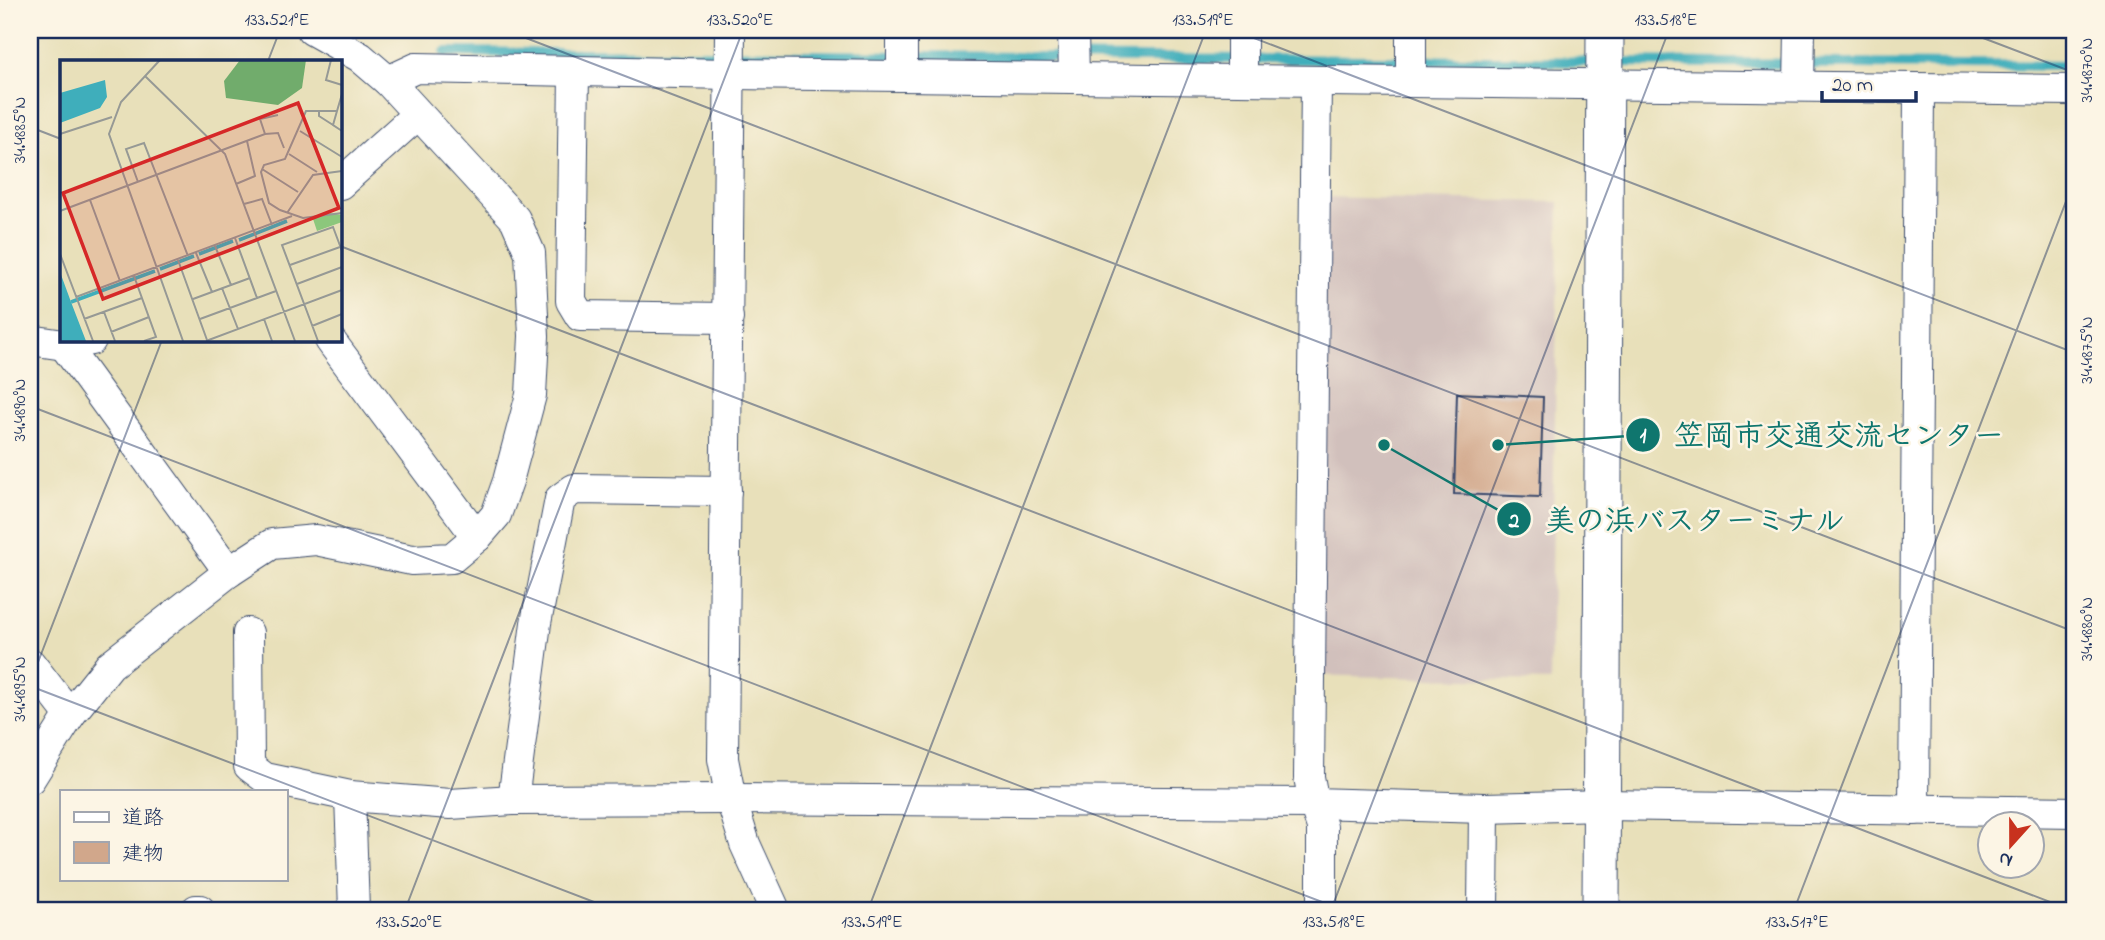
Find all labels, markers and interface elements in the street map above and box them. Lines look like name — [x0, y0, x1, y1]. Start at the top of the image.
text: 133.521°E — [245, 8, 310, 34]
text: 133.520°E — [706, 8, 774, 34]
text: 133.519°E — [1172, 8, 1234, 34]
text: 133.518°E — [1635, 8, 1697, 34]
text: 34.4870°N — [2075, 38, 2101, 102]
inset map — [60, 60, 341, 341]
scale bar — [1822, 60, 1916, 104]
text: 20 m — [1832, 71, 1873, 101]
text: 34.4885°N — [8, 97, 34, 163]
text: 34.4875°N — [2075, 316, 2101, 384]
text: 34.4890°N — [8, 379, 34, 441]
callout: 笠岡市交通交流センター — [1625, 409, 2018, 460]
text: 笠岡市交通交流センター — [1674, 416, 2004, 460]
text: 1 — [1640, 422, 1647, 452]
callout: 美の浜バスターミナル — [1496, 494, 1859, 545]
text: 美の浜バスターミナル — [1545, 501, 1845, 545]
text: 2 — [1508, 507, 1520, 537]
text: 34.4880°N — [2075, 597, 2101, 661]
text: 34.4895°N — [8, 656, 34, 722]
legend — [60, 790, 287, 880]
text: 道路 — [122, 804, 164, 834]
north arrow — [1976, 810, 2046, 880]
text: 建物 — [122, 840, 164, 870]
text: N — [1995, 844, 2017, 873]
text: 133.520°E — [375, 910, 443, 936]
text: 133.519°E — [841, 910, 903, 936]
text: 133.518°E — [1303, 910, 1365, 936]
text: 133.517°E — [1765, 910, 1829, 936]

